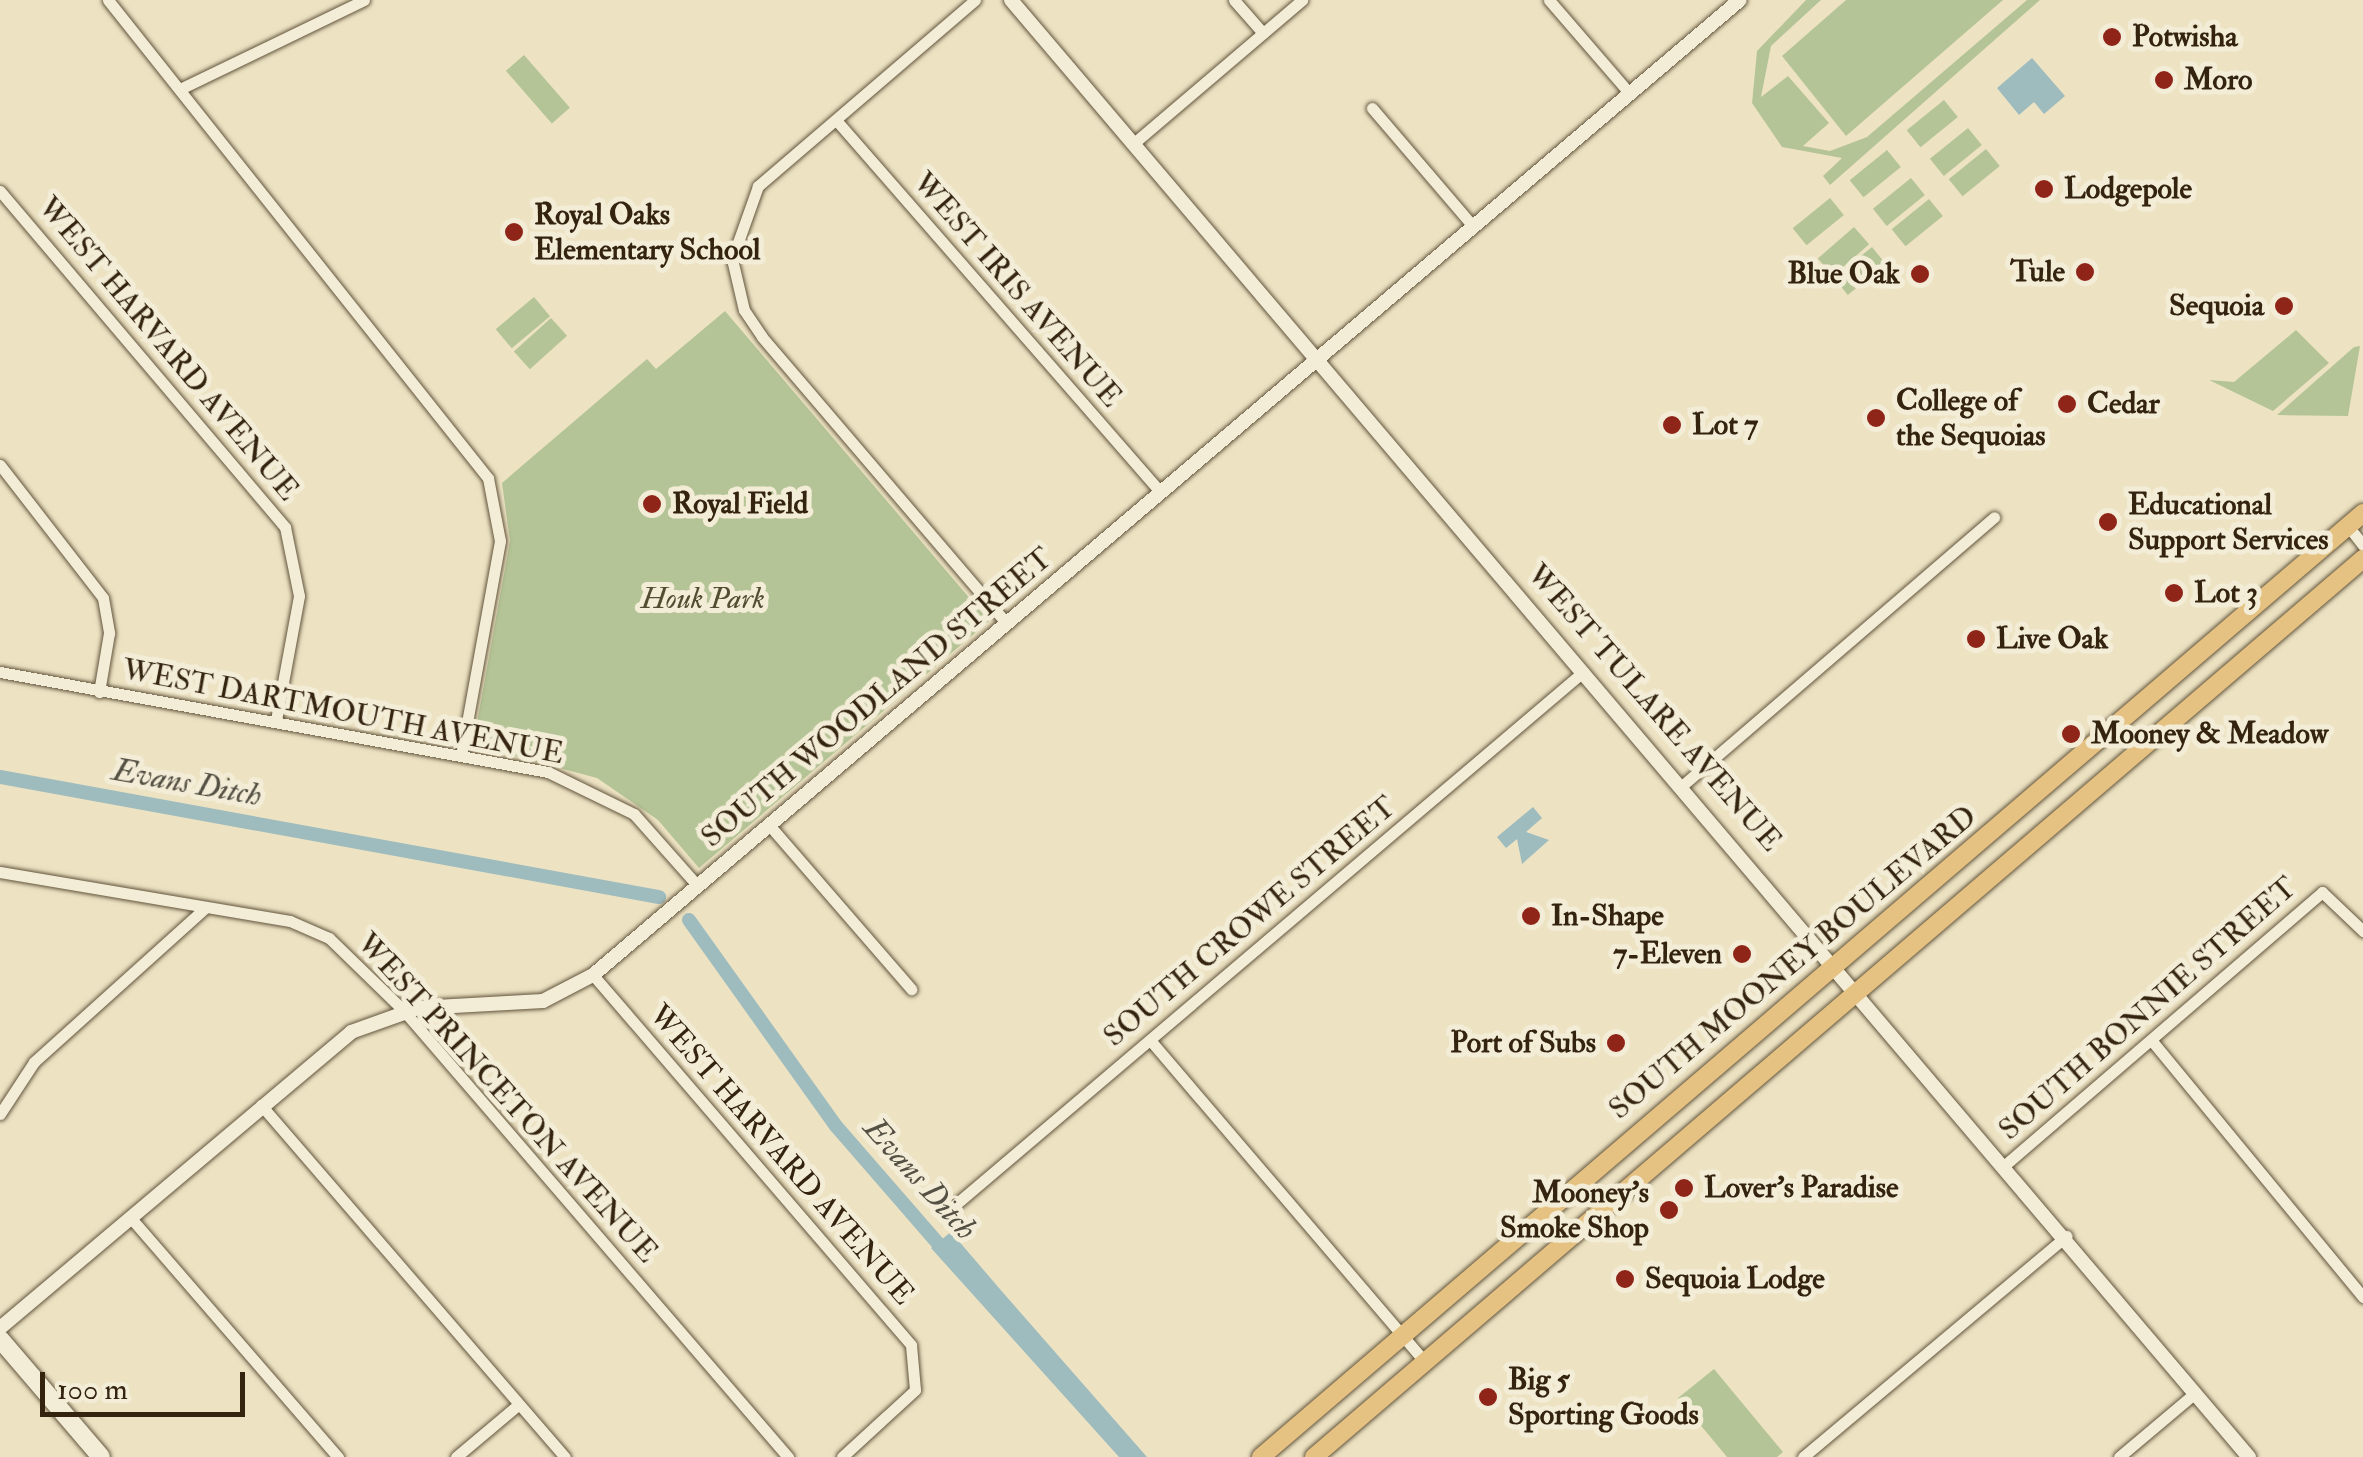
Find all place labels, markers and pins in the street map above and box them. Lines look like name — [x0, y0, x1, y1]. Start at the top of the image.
place label: Potwisha — [2132, 19, 2238, 55]
marker: Potwisha — [2101, 26, 2123, 48]
place label: Moro — [2184, 62, 2252, 98]
marker: Moro — [2153, 69, 2175, 91]
place label: Lodgepole — [2064, 171, 2192, 207]
marker: Lodgepole — [2033, 178, 2055, 200]
place label: Royal Oaks Elementary School — [534, 197, 760, 268]
marker: Royal Oaks Elementary School — [503, 221, 525, 243]
place label: Tule — [2010, 254, 2065, 290]
place label: Blue Oak — [1787, 256, 1900, 292]
marker: Tule — [2074, 261, 2096, 283]
marker: Blue Oak — [1909, 263, 1931, 285]
place label: Sequoia — [2169, 288, 2264, 324]
marker: Sequoia — [2273, 295, 2295, 317]
place label: College of the Sequoias — [1896, 383, 2046, 454]
place label: Cedar — [2087, 386, 2160, 422]
marker: Cedar — [2056, 393, 2078, 415]
place label: Lot 7 — [1692, 407, 1758, 443]
marker: College of the Sequoias — [1865, 407, 1887, 429]
marker: Lot 7 — [1661, 414, 1683, 436]
place label: Royal Field — [672, 486, 808, 522]
place label: Educational Support Services — [2128, 487, 2328, 558]
marker: Royal Field — [641, 493, 663, 515]
marker: Educational Support Services — [2097, 511, 2119, 533]
place label: Lot 3 — [2194, 575, 2258, 611]
marker: Lot 3 — [2163, 582, 2185, 604]
place label: Live Oak — [1996, 621, 2108, 657]
marker: Live Oak — [1965, 628, 1987, 650]
place label: Mooney & Meadow — [2091, 716, 2328, 752]
marker: Mooney & Meadow — [2060, 723, 2082, 745]
place label: In-Shape — [1551, 898, 1664, 934]
marker: In-Shape — [1520, 905, 1542, 927]
place label: 7-Eleven — [1613, 936, 1722, 972]
marker: 7-Eleven — [1731, 943, 1753, 965]
place label: Port of Subs — [1450, 1025, 1596, 1061]
marker: Port of Subs — [1605, 1032, 1627, 1054]
place label: Lover's Paradise — [1704, 1170, 1899, 1206]
place label: Mooney’s Smoke Shop — [1500, 1175, 1649, 1246]
marker: Lover's Paradise — [1673, 1177, 1695, 1199]
marker: Mooney’s Smoke Shop — [1658, 1199, 1680, 1221]
place label: Sequoia Lodge — [1645, 1261, 1825, 1297]
marker: Sequoia Lodge — [1614, 1268, 1636, 1290]
place label: Big 5 Sporting Goods — [1508, 1362, 1699, 1432]
marker: Big 5 Sporting Goods — [1477, 1386, 1499, 1408]

